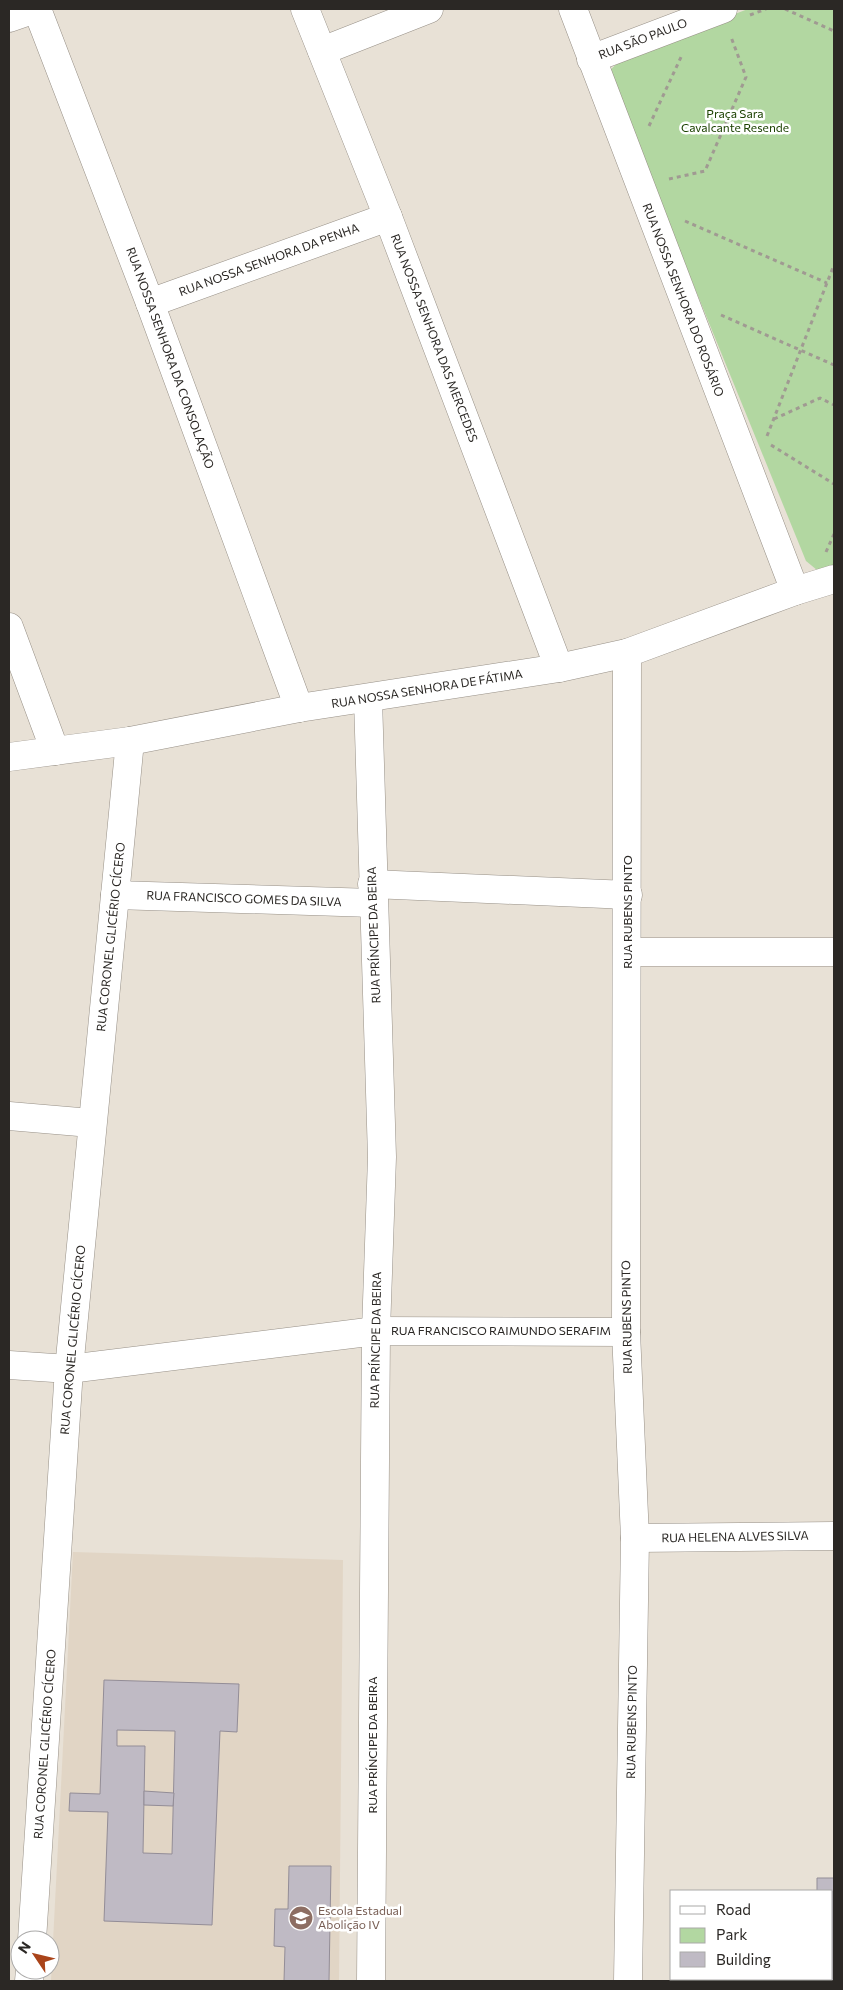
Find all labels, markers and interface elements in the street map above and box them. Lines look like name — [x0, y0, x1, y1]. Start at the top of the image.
street label: RUA SÃO PAULO — [596, 15, 689, 61]
park label: Praça Sara Cavalcante Resende — [681, 106, 789, 134]
street label: RUA NOSSA SENHORA DO ROSÁRIO — [640, 201, 727, 399]
street label: RUA NOSSA SENHORA DA PENHA — [177, 220, 361, 298]
street label: RUA NOSSA SENHORA DAS MERCEDES — [389, 232, 481, 444]
street label: RUA NOSSA SENHORA DA CONSOLAÇÃO — [124, 245, 218, 470]
street label: RUA NOSSA SENHORA DE FÁTIMA — [330, 666, 524, 710]
street label: RUA CORONEL GLICÉRIO CÍCERO — [93, 841, 127, 1032]
street label: RUA RUBENS PINTO — [620, 855, 634, 969]
street label: RUA PRÍNCIPE DA BEIRA — [364, 866, 382, 1004]
street label: RUA FRANCISCO GOMES DA SILVA — [146, 888, 342, 908]
street label: RUA CORONEL GLICÉRIO CÍCERO — [57, 1244, 87, 1435]
street label: RUA RUBENS PINTO — [618, 1260, 634, 1374]
street label: RUA PRÍNCIPE DA BEIRA — [367, 1271, 383, 1409]
street label: RUA FRANCISCO RAIMUNDO SERAFIM — [391, 1323, 611, 1337]
street label: RUA HELENA ALVES SILVA — [661, 1528, 809, 1544]
street label: RUA CORONEL GLICÉRIO CÍCERO — [30, 1648, 58, 1839]
street label: RUA RUBENS PINTO — [623, 1665, 639, 1779]
street label: RUA PRÍNCIPE DA BEIRA — [365, 1677, 379, 1813]
legend — [670, 1890, 833, 1980]
text: Road — [716, 1900, 751, 1918]
place label: Escola Estadual Abolição IV — [318, 1903, 402, 1931]
school or university icon: Escola Estadual Abolição IV — [288, 1905, 314, 1931]
text: Park — [716, 1925, 747, 1943]
north arrow — [10, 1930, 60, 1980]
text: N — [14, 1938, 34, 1956]
text: Building — [716, 1950, 771, 1968]

